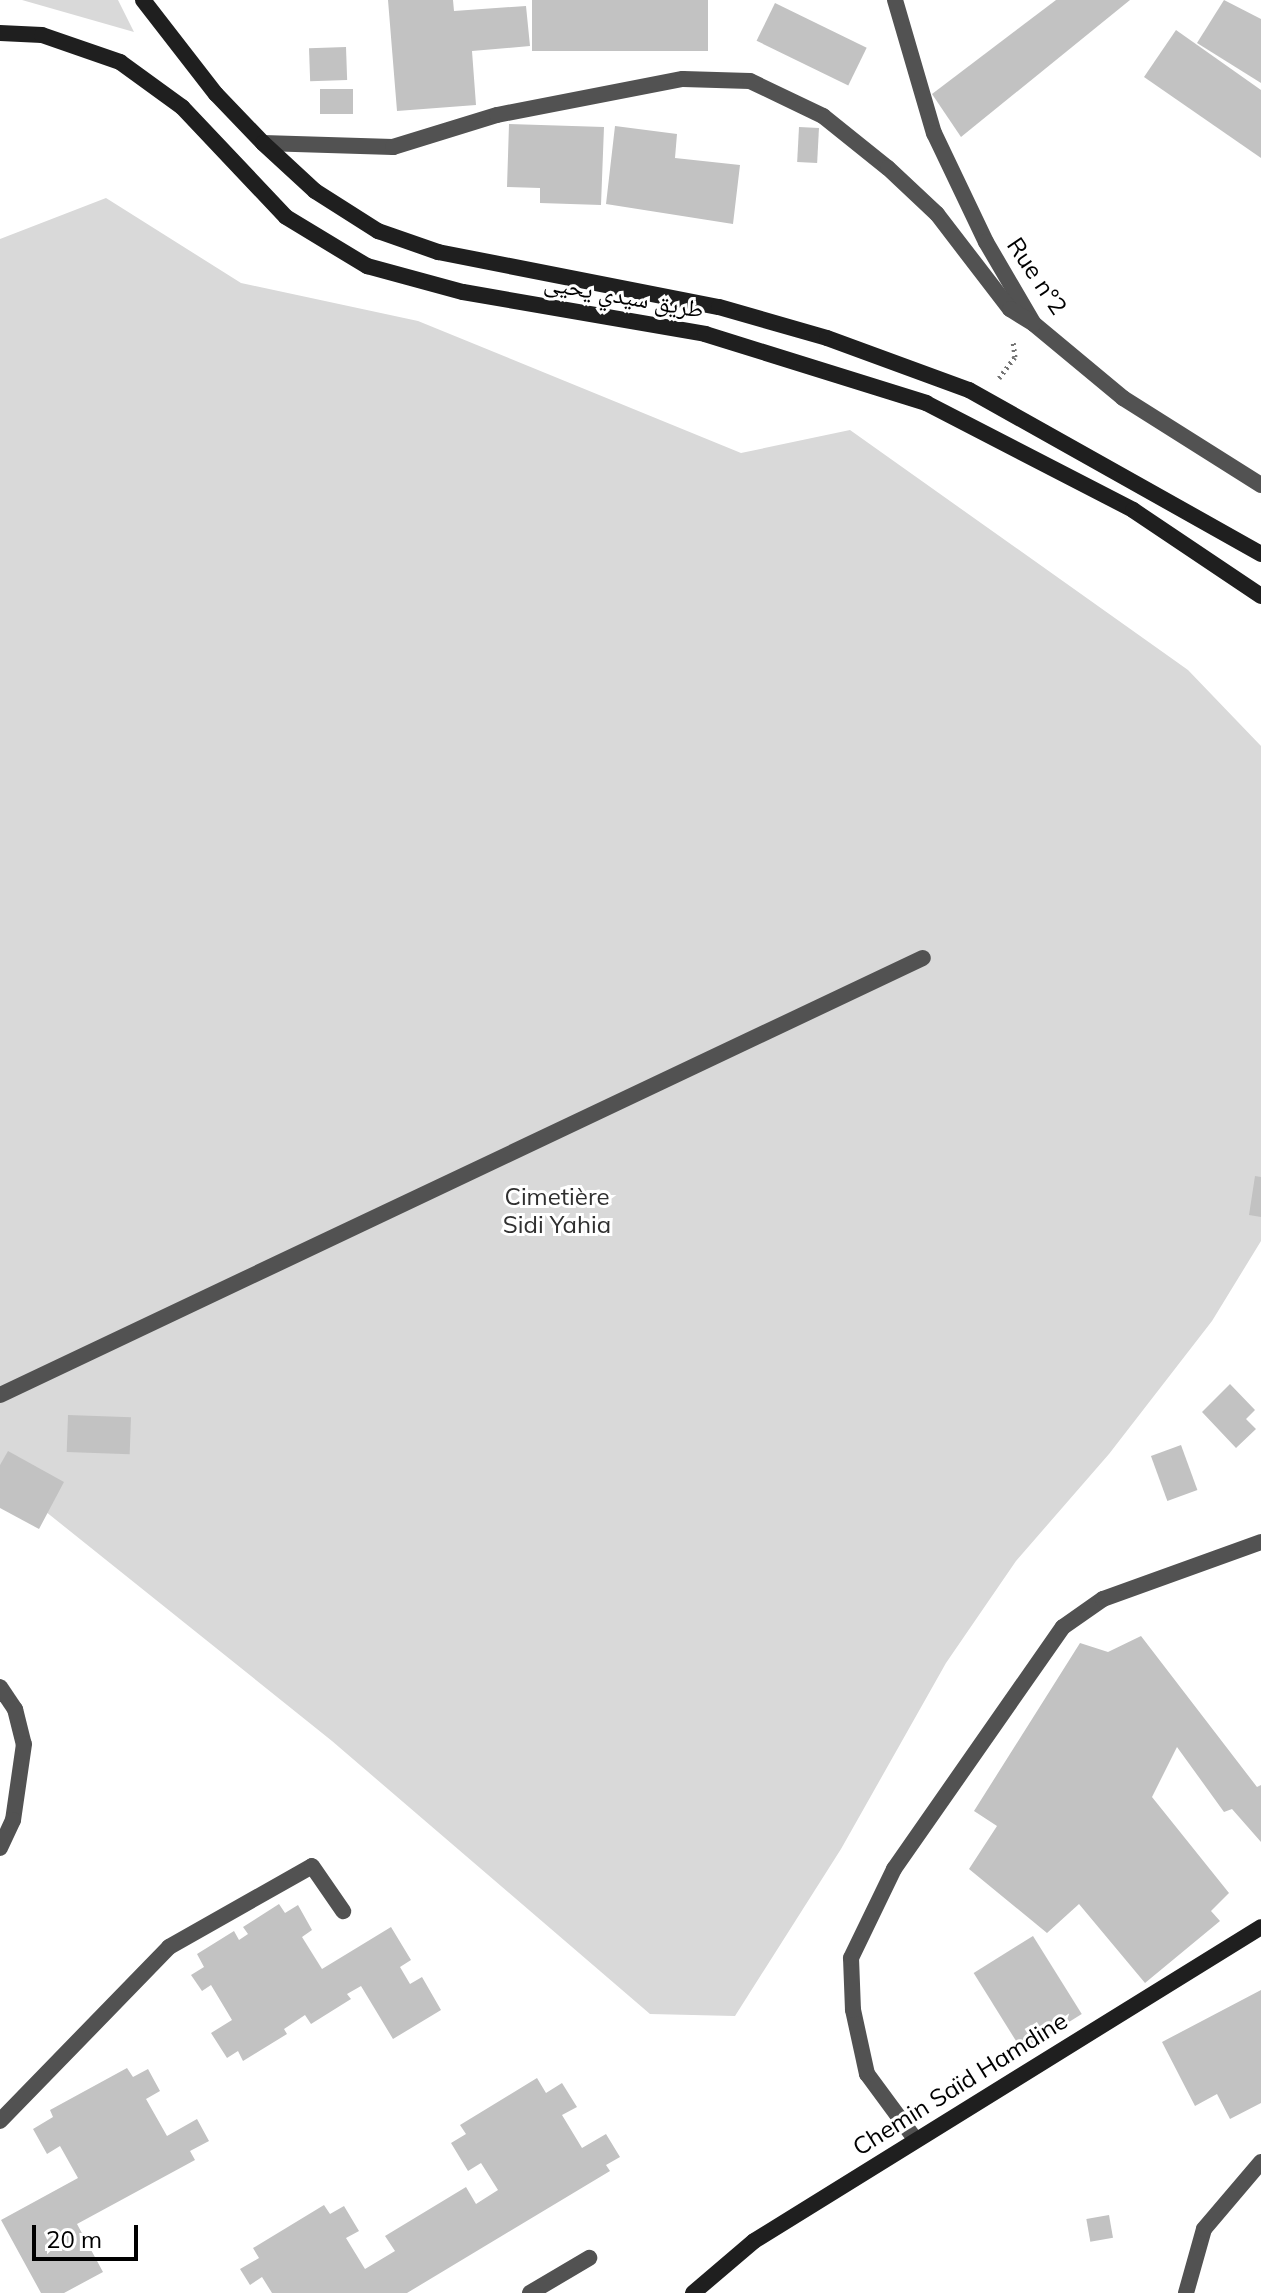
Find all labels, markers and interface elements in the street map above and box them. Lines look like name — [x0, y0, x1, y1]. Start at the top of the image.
street label: Rue n°2 — [1001, 232, 1073, 320]
street label: طريق سيدي يحيى — [542, 268, 706, 324]
park label: Cimetière Sidi Yahia — [503, 1183, 611, 1239]
street label: Chemin Saïd Hamdine — [847, 2006, 1073, 2162]
scale bar — [36, 2209, 142, 2259]
text: 20 m — [46, 2224, 102, 2254]

